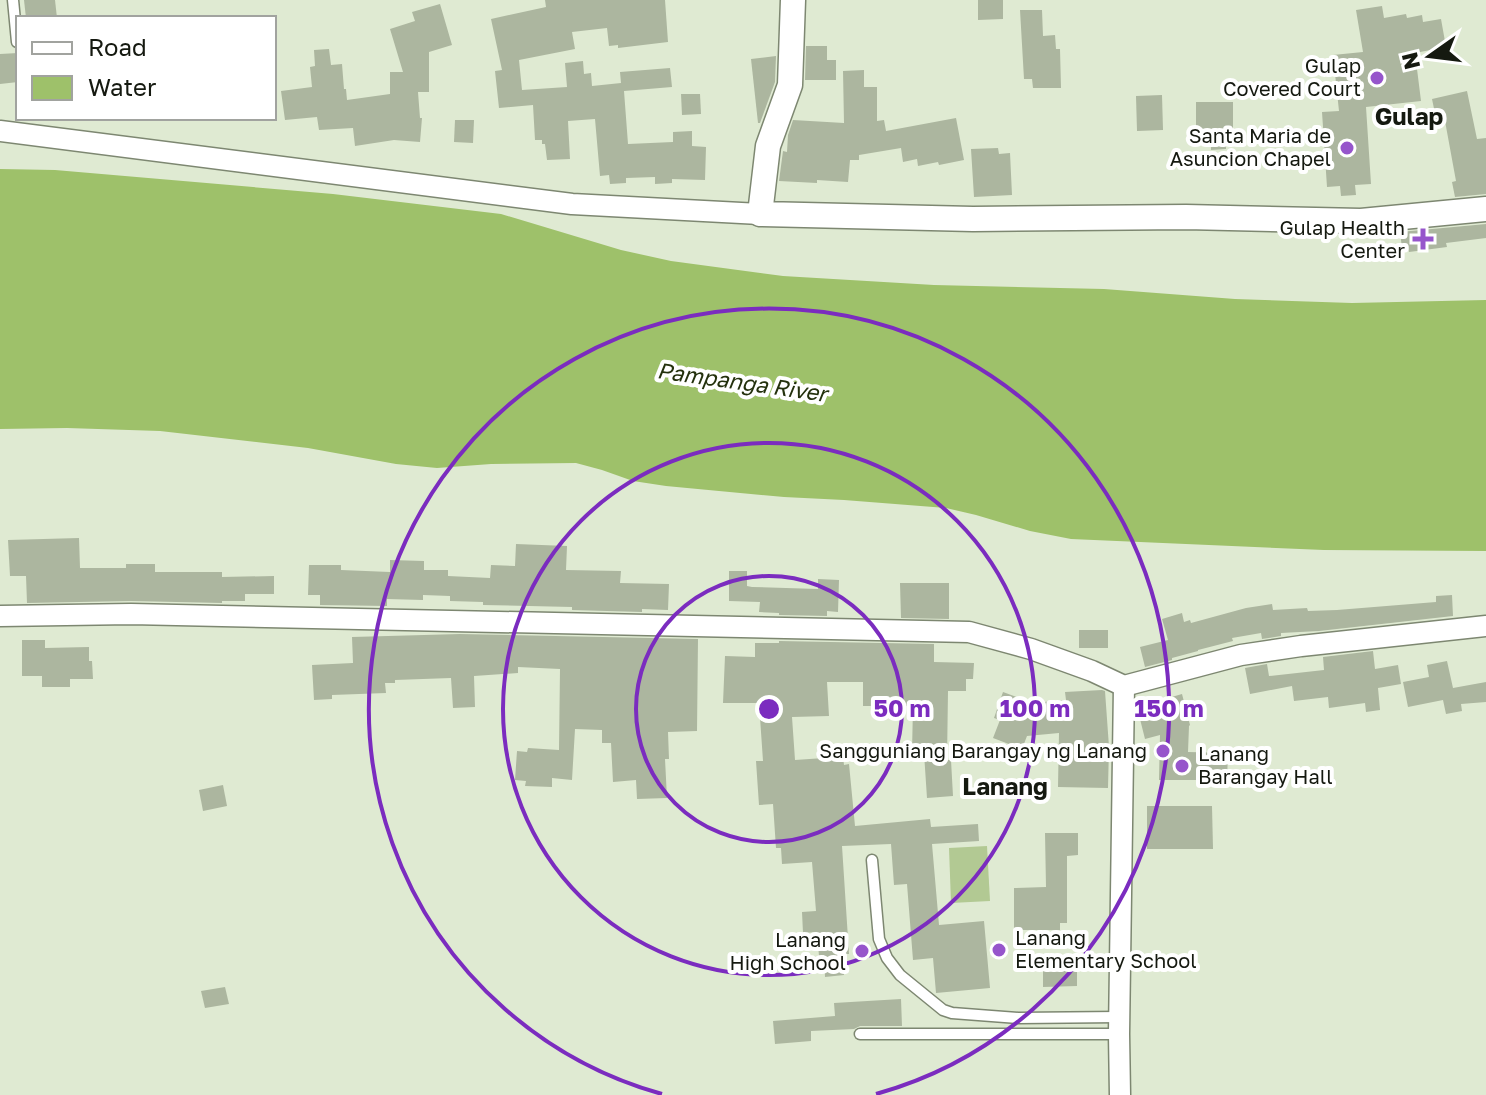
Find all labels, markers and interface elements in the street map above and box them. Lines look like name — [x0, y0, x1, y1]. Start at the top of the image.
legend — [16, 16, 276, 120]
north arrow — [1390, 16, 1470, 96]
text: Road — [88, 32, 147, 61]
text: N — [1395, 50, 1425, 72]
place label: Gulap Covered Court — [1223, 53, 1361, 100]
marker: Gulap Covered Court — [1368, 69, 1386, 87]
text: Water — [88, 72, 156, 101]
district label: Gulap — [1375, 101, 1444, 130]
place label: Santa Maria de Asuncion Chapel — [1170, 123, 1331, 170]
marker: Santa Maria de Asuncion Chapel — [1338, 139, 1356, 157]
place label: Gulap Health Center — [1279, 215, 1405, 262]
marker: Gulap Health Center — [1412, 228, 1434, 250]
water label: Pampanga River — [655, 356, 832, 407]
text: 50 m — [873, 693, 931, 722]
text: 100 m — [1000, 693, 1070, 722]
text: 150 m — [1134, 693, 1204, 722]
centre of rings — [755, 695, 783, 723]
place label: Sangguniang Barangay ng Lanang — [819, 738, 1147, 762]
place label: Lanang Barangay Hall — [1198, 741, 1333, 788]
marker: Sangguniang Barangay ng Lanang — [1154, 742, 1172, 760]
marker: Lanang Barangay Hall — [1173, 757, 1191, 775]
district label: Lanang — [962, 771, 1048, 800]
place label: Lanang Elementary School — [1015, 925, 1197, 972]
place label: Lanang High School — [729, 927, 846, 974]
marker: Lanang Elementary School — [990, 941, 1008, 959]
marker: Lanang High School — [853, 942, 871, 960]

